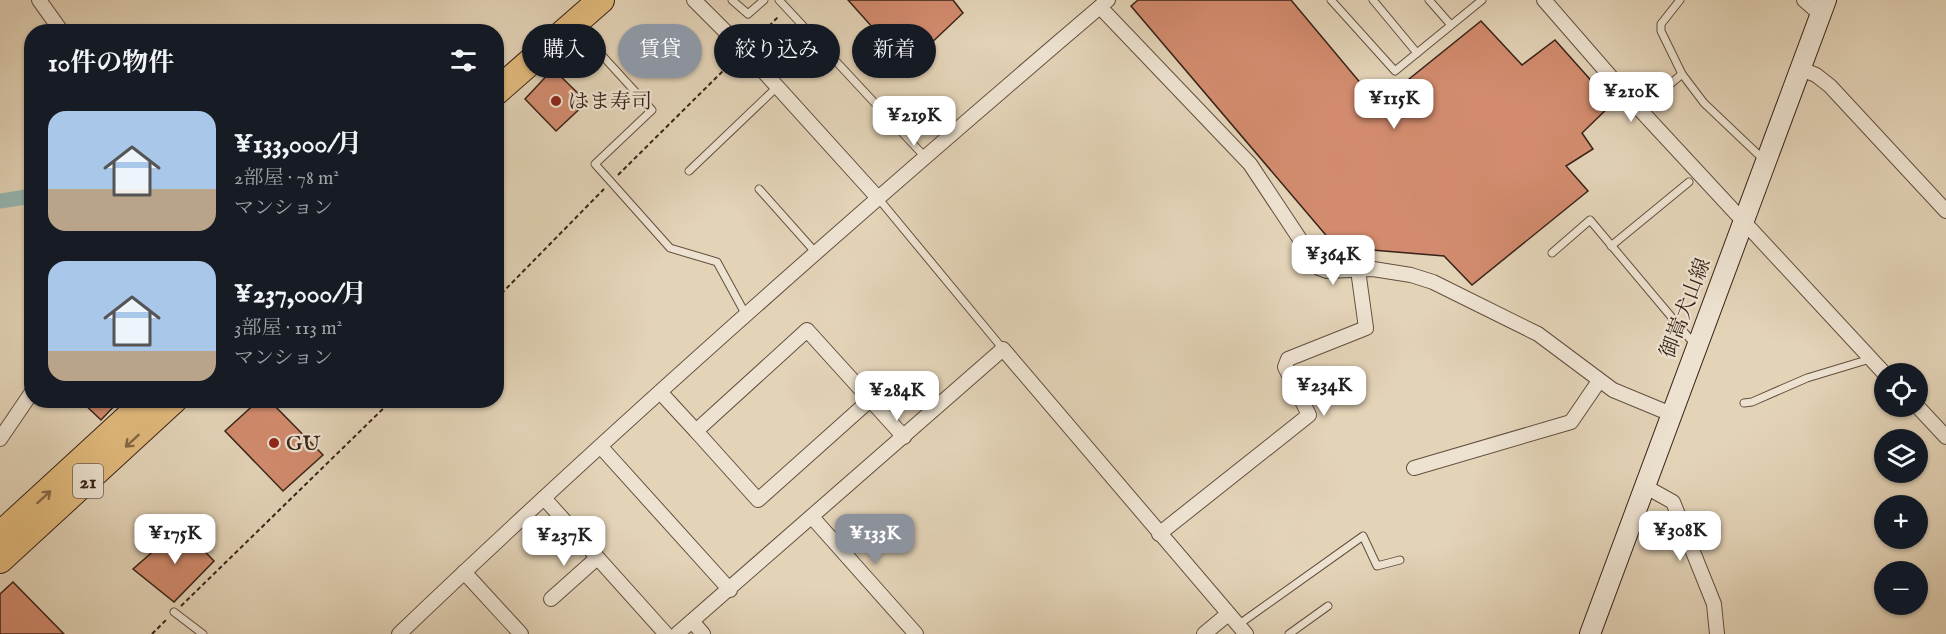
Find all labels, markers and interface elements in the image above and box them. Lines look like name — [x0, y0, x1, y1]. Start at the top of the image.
chip: 購入 — [522, 24, 606, 78]
chip: 賃貸 — [618, 24, 702, 78]
chip: 絞り込み — [714, 24, 840, 78]
chip: 新着 — [852, 24, 936, 78]
icon: filters — [447, 44, 480, 77]
text: 10件の物件 — [48, 47, 174, 80]
pin: ¥210K — [1589, 72, 1673, 123]
pin: ¥115K — [1352, 79, 1436, 130]
text: ¥210K — [1603, 79, 1659, 104]
text: ¥115K — [1368, 86, 1420, 111]
place label: はま寿司 — [568, 89, 652, 116]
marker: はま寿司 — [549, 94, 563, 108]
pin: ¥219K — [872, 96, 956, 147]
text: ¥219K — [887, 103, 941, 128]
text: ¥133,000/月 — [234, 128, 362, 161]
icon: home — [96, 135, 168, 207]
text: 2部屋 · 78 m² — [234, 166, 339, 191]
text: マンション — [234, 196, 333, 221]
pin: ¥364K — [1291, 235, 1375, 286]
text: ¥364K — [1306, 242, 1360, 267]
street label: 御嵩犬山線 — [1655, 255, 1718, 362]
text: ¥237,000/月 — [234, 278, 367, 311]
icon: home — [96, 285, 168, 357]
text: 3部屋 · 113 m² — [234, 316, 342, 341]
text: マンション — [234, 346, 333, 371]
map controls — [1874, 363, 1928, 615]
button: locate — [1874, 363, 1928, 417]
pin: ¥234K — [1282, 366, 1366, 417]
pin: ¥284K — [855, 371, 939, 422]
text: ¥234K — [1296, 373, 1352, 398]
text: ¥284K — [869, 378, 925, 403]
button: layers — [1874, 429, 1928, 483]
place label: GU — [286, 431, 321, 458]
one-way arrow — [124, 433, 139, 448]
marker: GU — [267, 436, 281, 450]
road number: 21 — [73, 464, 103, 498]
one-way arrow — [36, 490, 51, 504]
button: + — [1874, 495, 1928, 549]
pin: ¥308K — [1638, 511, 1722, 562]
pin: ¥175K — [133, 514, 217, 565]
pin: ¥133K — [833, 514, 917, 565]
pin: ¥237K — [522, 516, 606, 567]
text: ¥308K — [1653, 518, 1707, 543]
text: ¥175K — [148, 521, 202, 546]
text: ¥133K — [849, 521, 901, 546]
text: ¥237K — [536, 523, 592, 548]
button: − — [1874, 561, 1928, 615]

